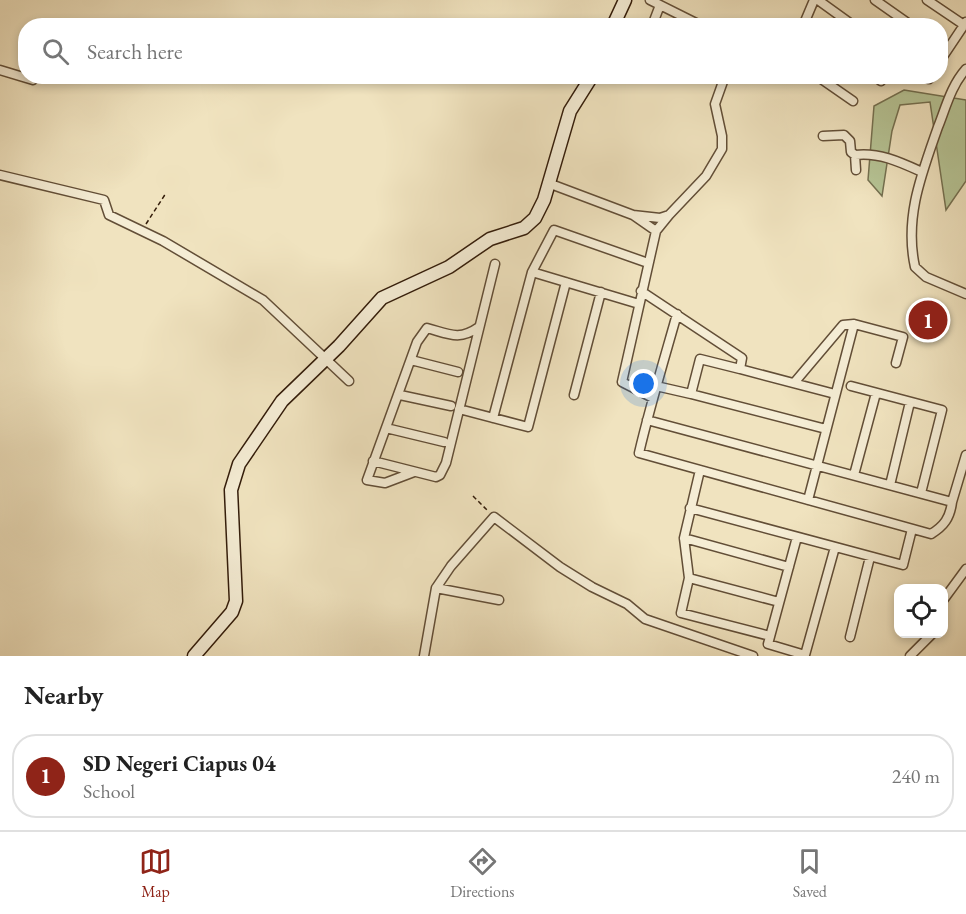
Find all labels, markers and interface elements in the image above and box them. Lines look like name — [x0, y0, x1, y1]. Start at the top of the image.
search box — [18, 18, 948, 84]
icon: search — [39, 35, 72, 68]
text: Search here — [87, 37, 182, 66]
pin: 1 — [908, 298, 948, 342]
your location — [629, 369, 658, 398]
map controls — [894, 584, 948, 638]
button: locate — [894, 584, 948, 638]
text: Nearby — [24, 678, 104, 712]
text: SD Negeri Ciapus 04 — [83, 749, 276, 778]
text: 1 — [40, 763, 51, 789]
text: 240 m — [892, 763, 940, 789]
text: School — [83, 778, 135, 804]
tab: Map — [139, 845, 172, 902]
tab: Directions — [450, 845, 515, 902]
tab: Saved — [793, 845, 827, 902]

